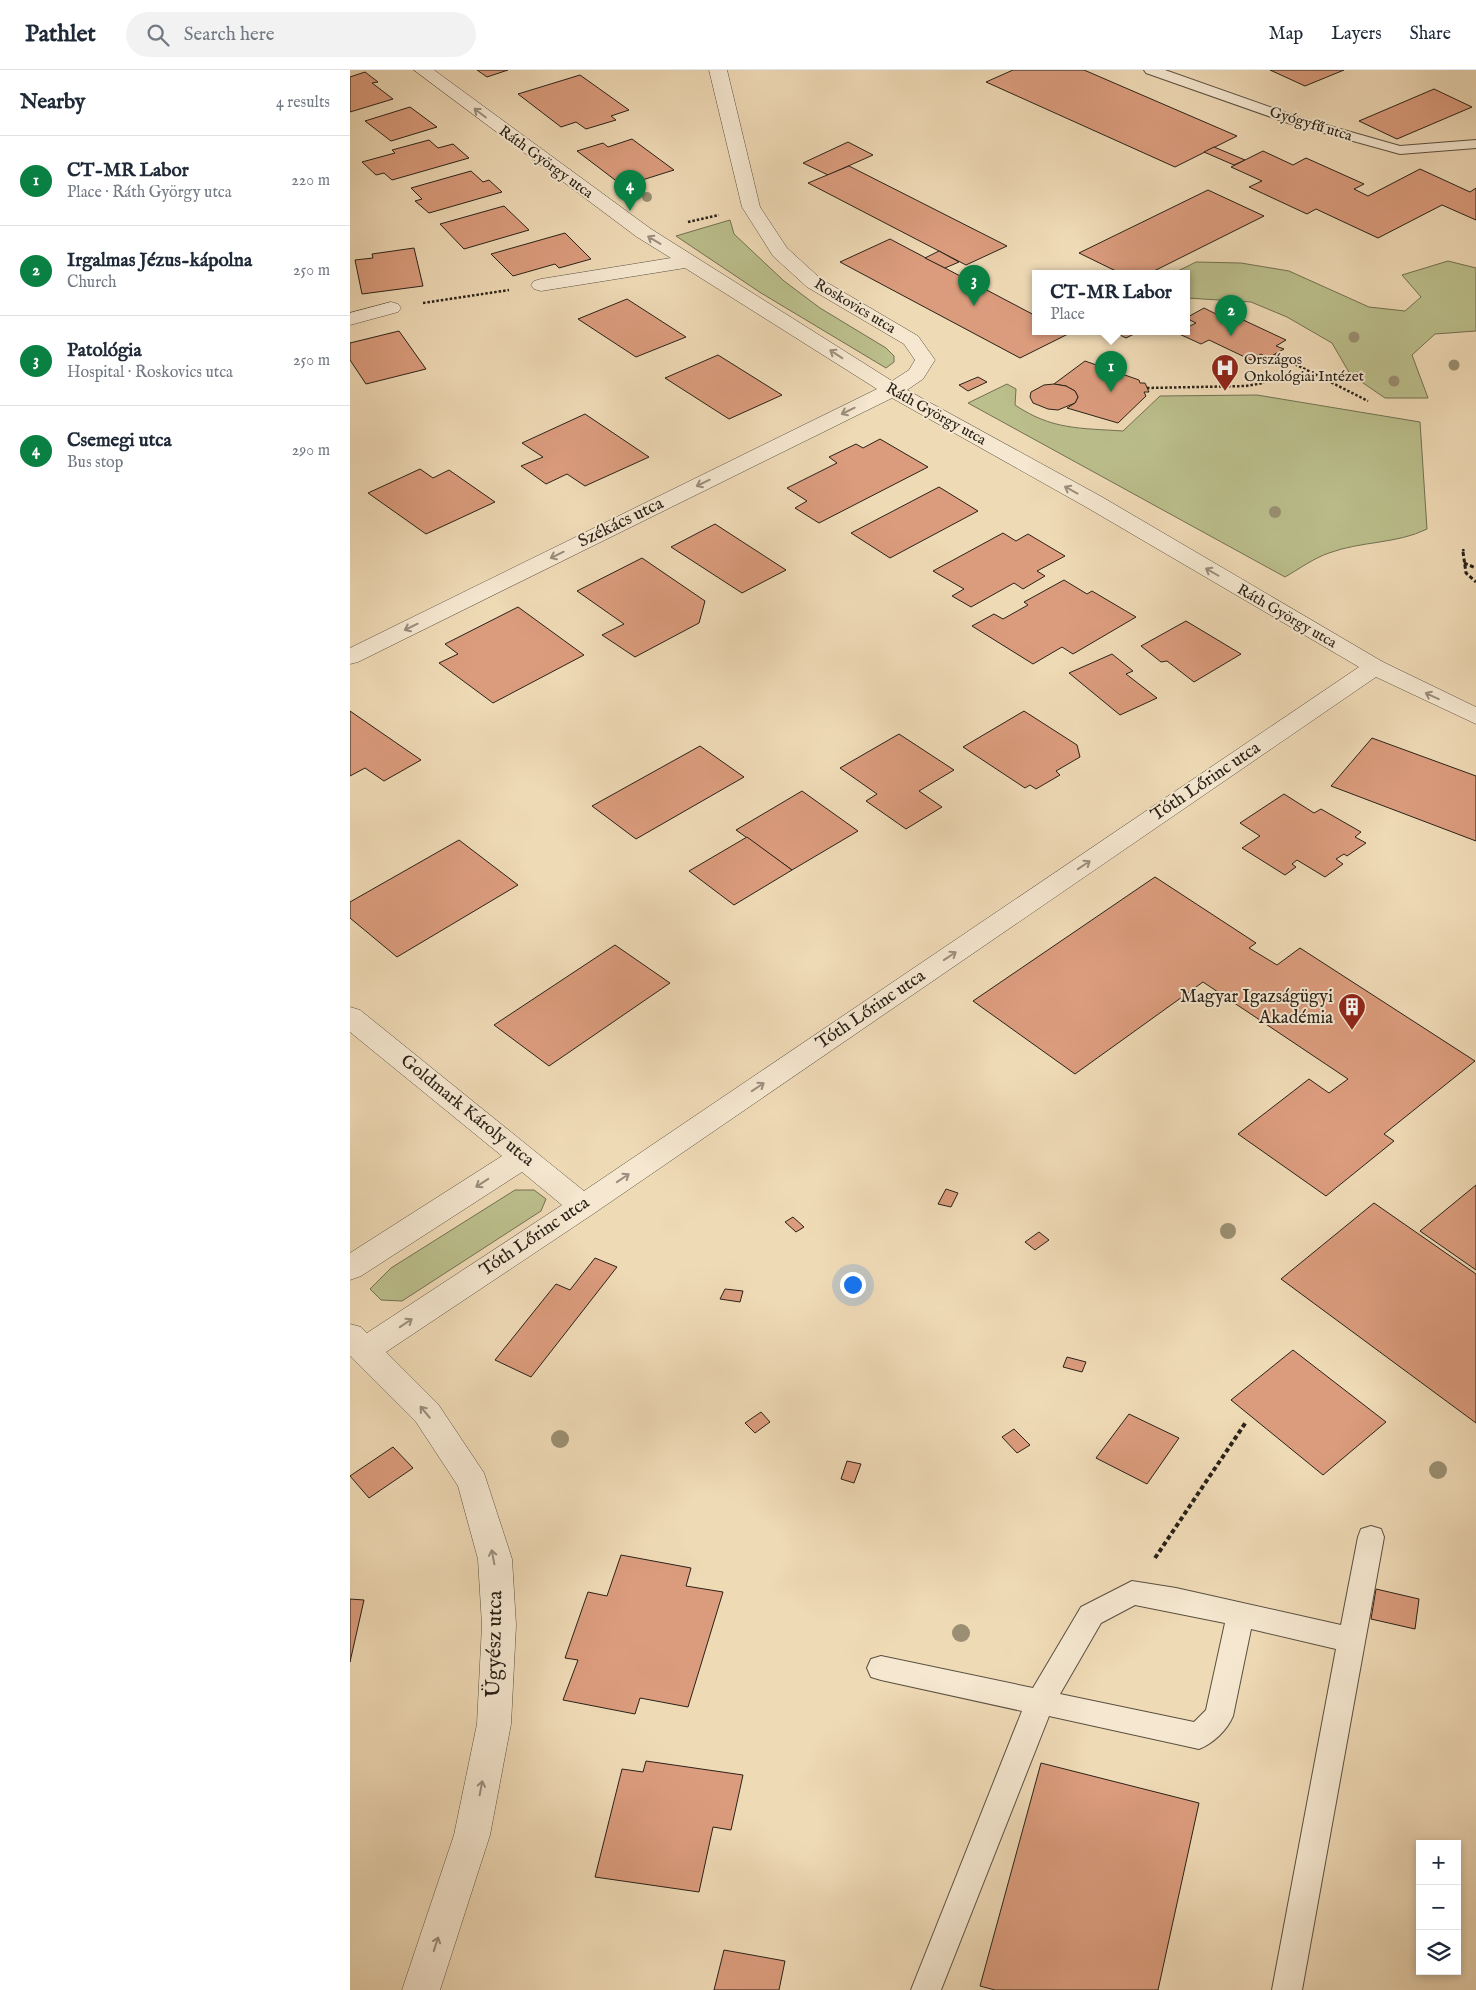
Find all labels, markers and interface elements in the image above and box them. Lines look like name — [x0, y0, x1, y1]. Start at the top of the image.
search box — [126, 12, 476, 57]
text: Pathlet — [25, 19, 96, 50]
icon: search — [144, 21, 172, 49]
text: Search here — [184, 23, 274, 47]
text: Map — [1269, 23, 1303, 46]
text: Layers — [1331, 23, 1382, 46]
text: Share — [1410, 23, 1451, 46]
text: Nearby — [20, 89, 85, 116]
text: 4 results — [276, 93, 330, 113]
street label: Gyógyfű utca — [1267, 102, 1355, 146]
one-way arrow — [474, 108, 487, 119]
street label: Ráth György utca — [495, 121, 597, 203]
text: CT-MR Labor — [67, 159, 189, 183]
pin: 4 — [614, 170, 646, 211]
text: 1 — [33, 171, 39, 191]
text: 220 m — [291, 171, 330, 191]
text: Place · Ráth György utca — [67, 183, 232, 203]
one-way arrow — [648, 234, 662, 244]
text: Irgalmas Jézus-kápolna — [67, 249, 252, 273]
text: 2 — [32, 261, 40, 281]
text: 250 m — [293, 261, 330, 281]
pin: 3 — [958, 265, 990, 306]
popup — [1032, 270, 1190, 335]
text: Church — [67, 273, 116, 293]
street label: Roskovics utca — [811, 274, 900, 338]
text: CT-MR Labor — [1050, 281, 1172, 305]
pin: 2 — [1215, 295, 1247, 336]
text: Place — [1050, 305, 1085, 325]
text: Patológia — [67, 339, 142, 363]
one-way arrow — [830, 349, 844, 359]
place label: Országos Onkológiai Intézet — [1244, 350, 1364, 386]
text: 3 — [33, 351, 39, 371]
text: 250 m — [293, 351, 330, 371]
pin: 1 — [1095, 351, 1127, 392]
hospital icon: Országos Onkológiai Intézet — [1210, 353, 1240, 392]
text: Hospital · Roskovics utca — [67, 363, 233, 383]
street label: Ráth György utca — [882, 379, 990, 450]
one-way arrow — [841, 407, 856, 417]
text: Csemegi utca — [67, 429, 172, 453]
text: 4 — [32, 441, 40, 461]
text: 290 m — [292, 441, 330, 461]
text: Bus stop — [67, 453, 123, 473]
one-way arrow — [695, 478, 710, 488]
one-way arrow — [1064, 485, 1079, 495]
street label: Székács utca — [575, 492, 668, 554]
one-way arrow — [550, 551, 565, 560]
one-way arrow — [1205, 566, 1219, 576]
street label: Ráth György utca — [1234, 580, 1341, 652]
one-way arrow — [404, 623, 419, 632]
one-way arrow — [1425, 690, 1440, 700]
street label: Tóth Lőrinc utca — [1147, 737, 1265, 827]
one-way arrow — [1077, 860, 1091, 870]
one-way arrow — [943, 951, 957, 961]
street label: Tóth Lőrinc utca — [812, 965, 930, 1055]
place label: Magyar Igazságügyi Akadémia — [1180, 986, 1333, 1030]
building icon: Magyar Igazságügyi Akadémia — [1337, 992, 1367, 1031]
street label: Goldmark Károly utca — [395, 1050, 539, 1172]
one-way arrow — [750, 1082, 764, 1092]
one-way arrow — [616, 1173, 630, 1183]
one-way arrow — [476, 1178, 490, 1188]
street label: Tóth Lőrinc utca — [476, 1192, 594, 1282]
your location — [840, 1272, 866, 1298]
one-way arrow — [398, 1318, 412, 1328]
one-way arrow — [420, 1406, 431, 1419]
one-way arrow — [488, 1550, 498, 1566]
street label: Ügyész utca — [481, 1589, 509, 1698]
one-way arrow — [477, 1780, 487, 1796]
map controls — [1416, 1840, 1461, 1975]
button: + — [1416, 1840, 1461, 1885]
button: − — [1416, 1885, 1461, 1930]
button: layers — [1416, 1930, 1461, 1975]
one-way arrow — [432, 1936, 441, 1952]

